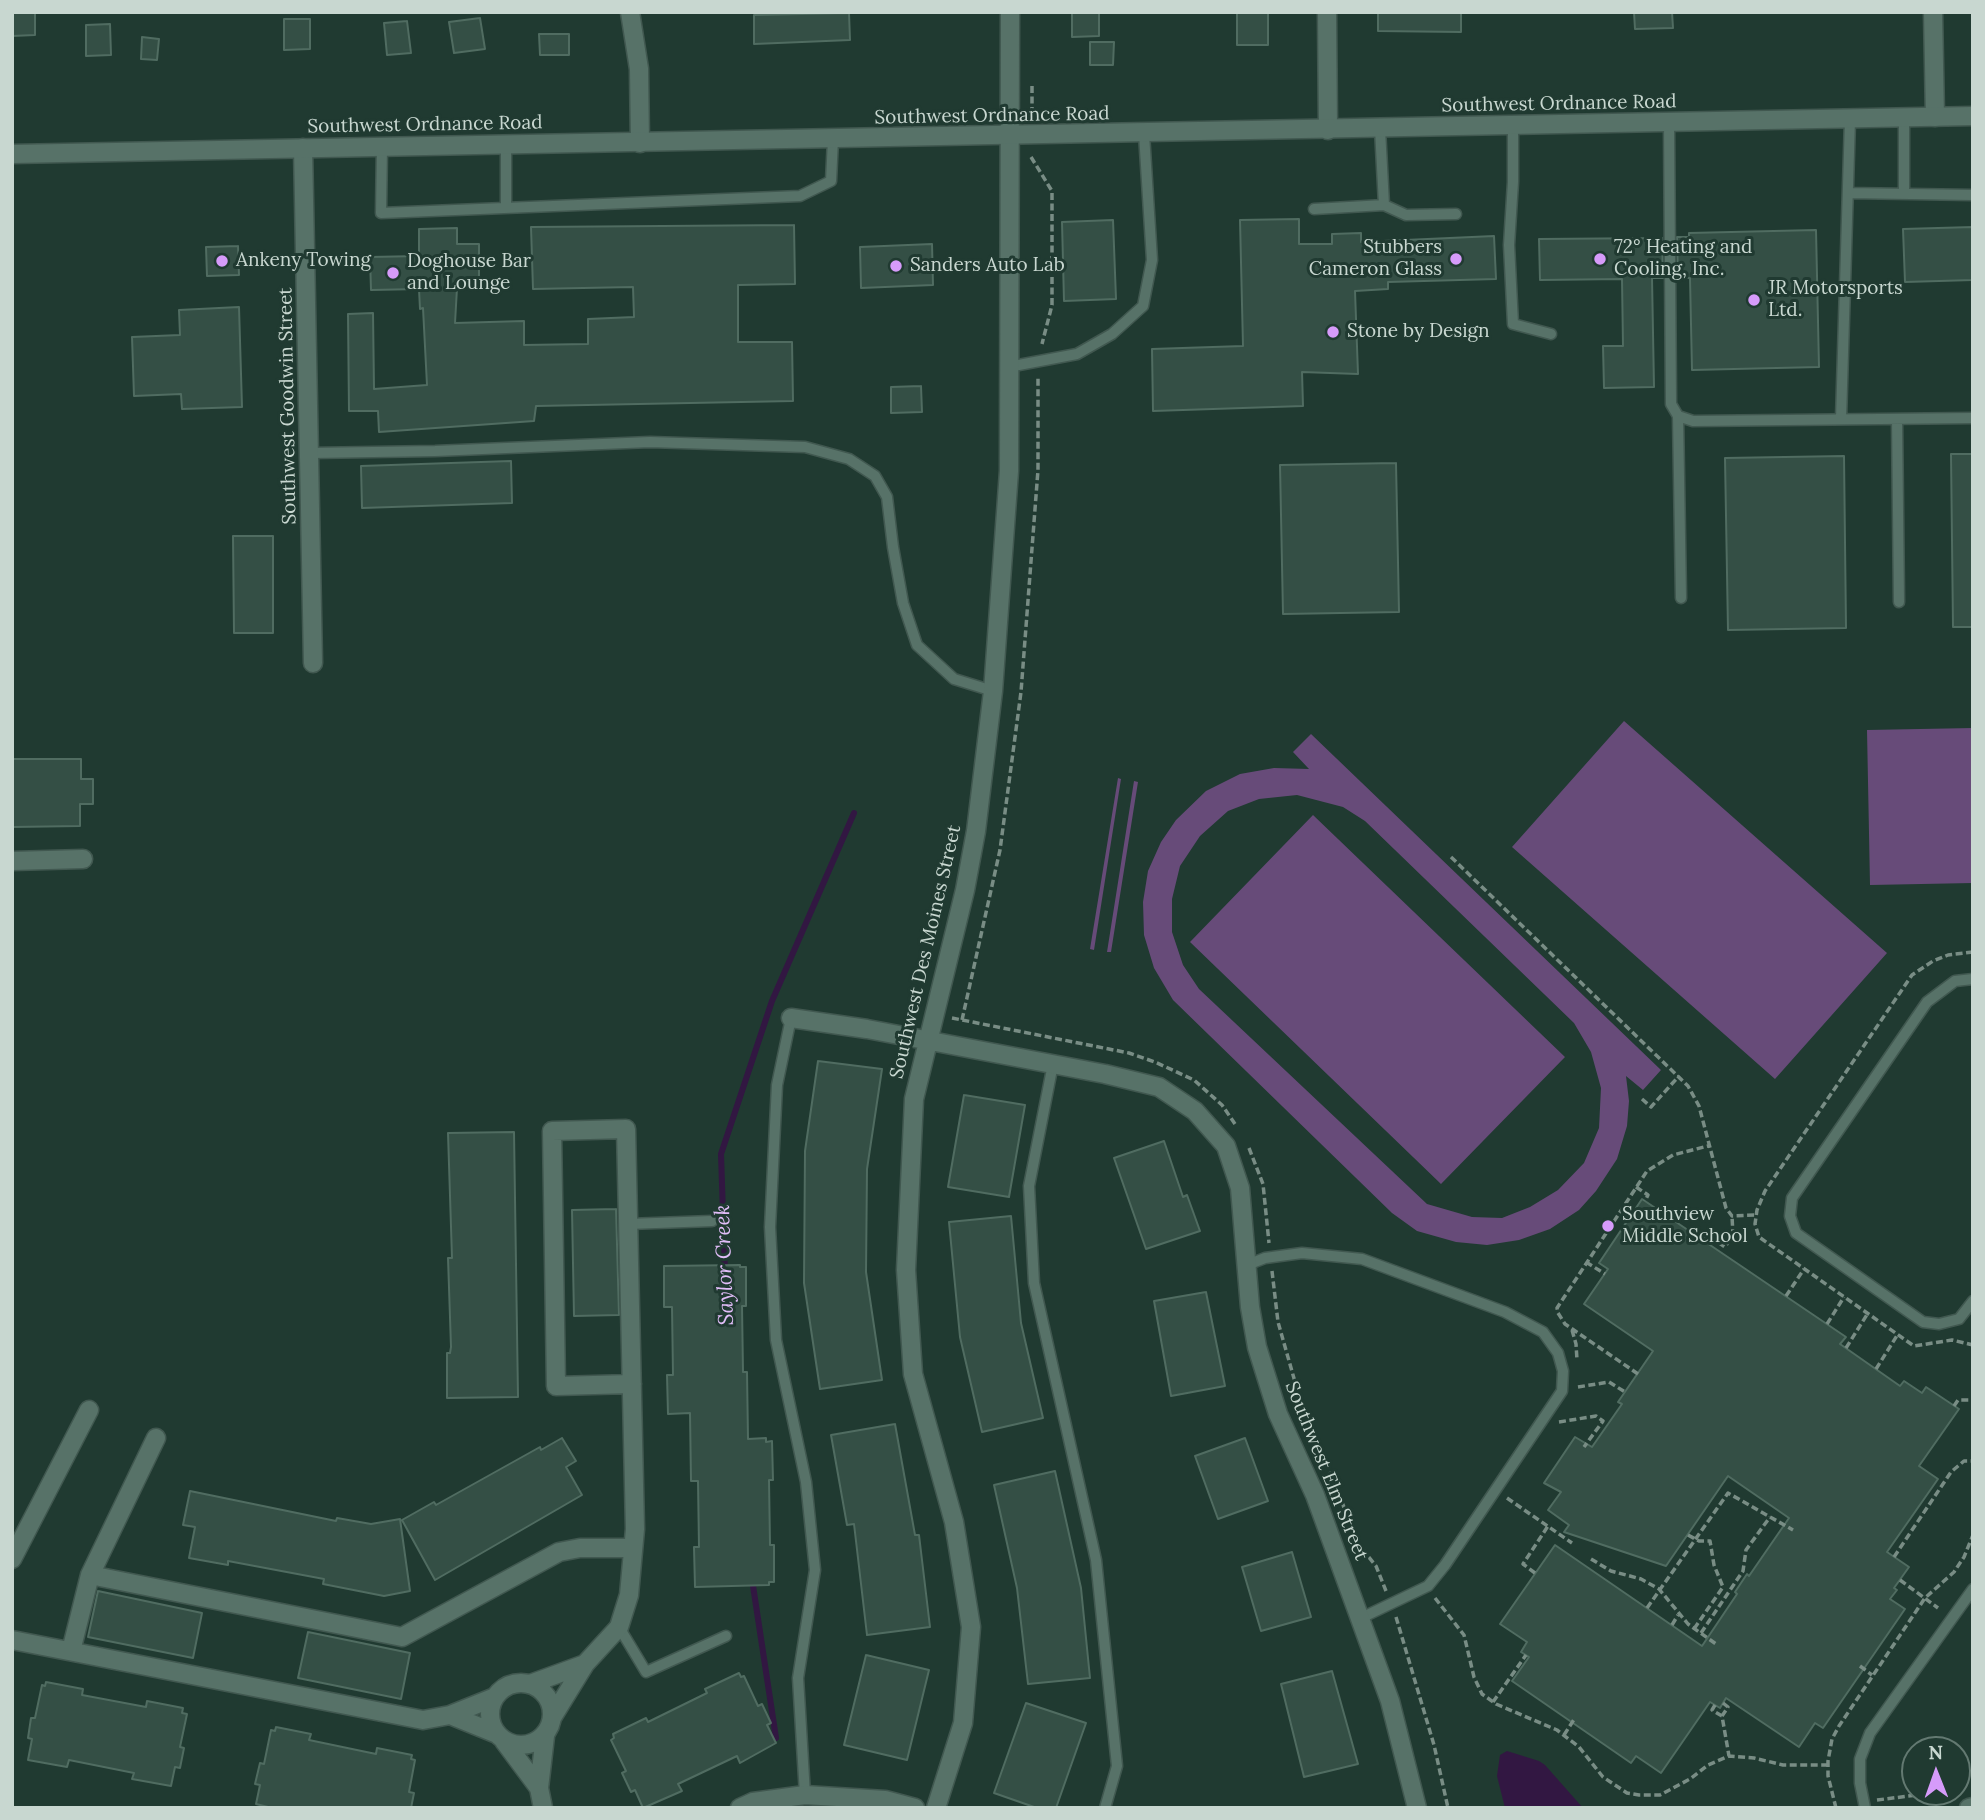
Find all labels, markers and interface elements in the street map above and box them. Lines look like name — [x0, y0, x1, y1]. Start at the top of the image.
street label: Southwest Ordnance Road — [1441, 91, 1677, 117]
street label: Southwest Ordnance Road — [874, 103, 1110, 129]
street label: Southwest Ordnance Road — [307, 112, 543, 138]
place label: Stubbers Cameron Glass — [1309, 237, 1442, 281]
place label: 72° Heating and Cooling, Inc. — [1614, 237, 1752, 281]
place label: Ankeny Towing — [236, 250, 371, 272]
place label: Doghouse Bar and Lounge — [407, 251, 531, 295]
marker: Stubbers Cameron Glass — [1448, 251, 1464, 267]
marker: 72° Heating and Cooling, Inc. — [1592, 251, 1608, 267]
marker: Ankeny Towing — [214, 253, 230, 269]
place label: Sanders Auto Lab — [910, 255, 1065, 277]
marker: Sanders Auto Lab — [888, 258, 904, 274]
marker: Doghouse Bar and Lounge — [385, 265, 401, 281]
place label: JR Motorsports Ltd. — [1768, 278, 1903, 322]
street label: Southwest Goodwin Street — [275, 287, 301, 525]
marker: JR Motorsports Ltd. — [1746, 292, 1762, 308]
place label: Stone by Design — [1347, 321, 1490, 343]
marker: Stone by Design — [1325, 324, 1341, 340]
street label: Southwest Des Moines Street — [886, 823, 966, 1081]
water label: Saylor Creek — [710, 1204, 740, 1326]
place label: Southview Middle School — [1622, 1204, 1748, 1248]
marker: Southview Middle School — [1600, 1218, 1616, 1234]
street label: Southwest Elm Street — [1280, 1378, 1372, 1564]
north arrow — [1901, 1736, 1971, 1806]
text: N — [1928, 1740, 1943, 1764]

